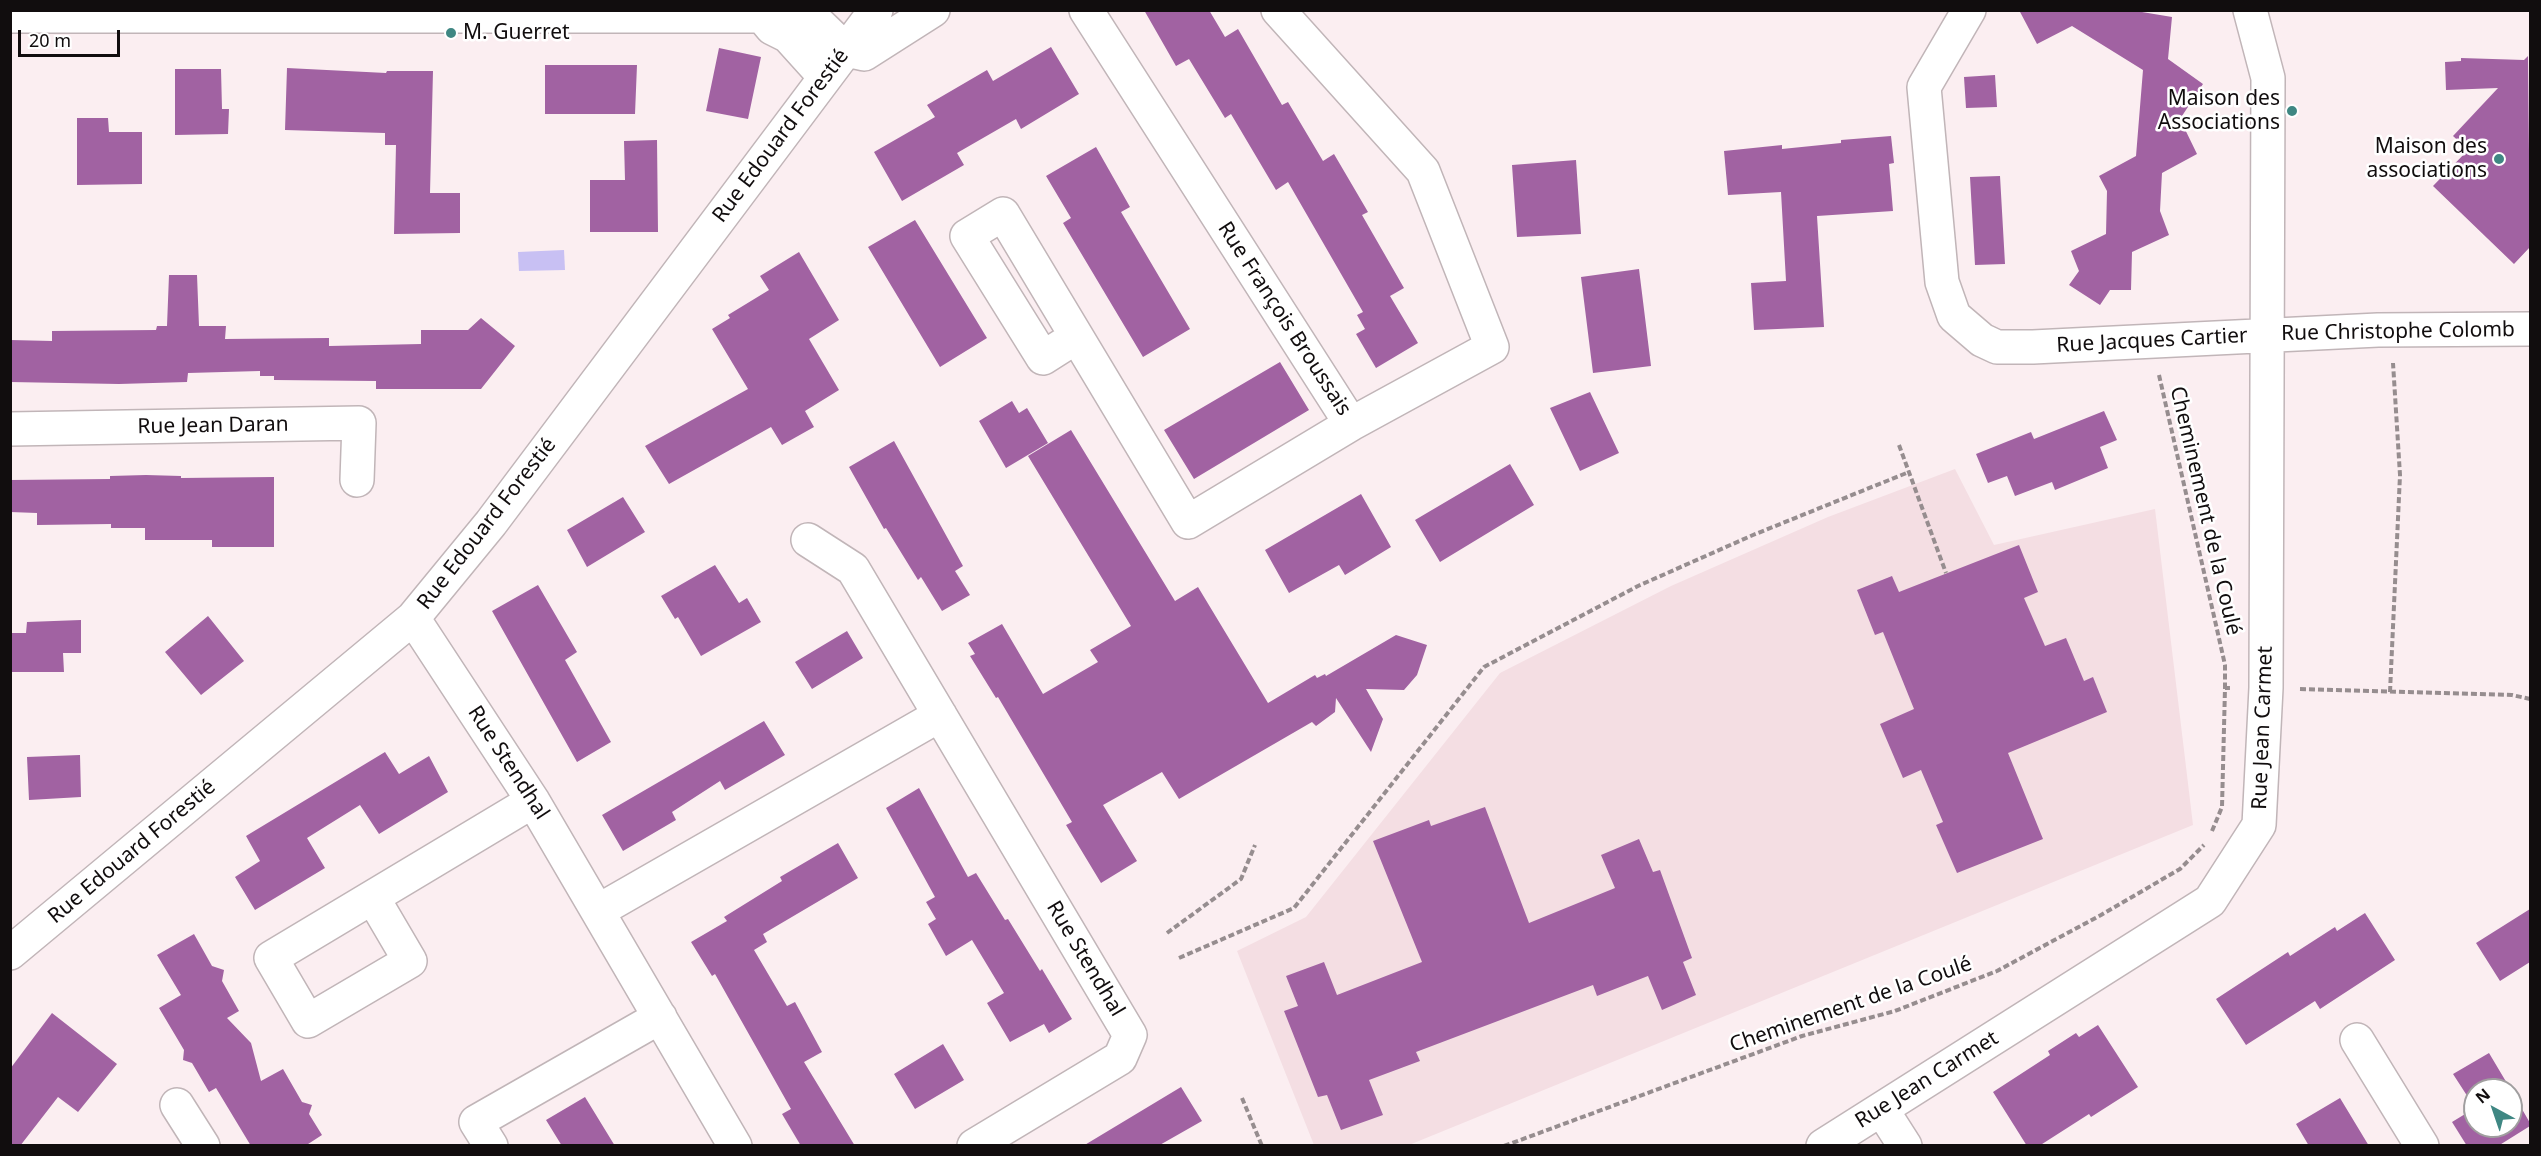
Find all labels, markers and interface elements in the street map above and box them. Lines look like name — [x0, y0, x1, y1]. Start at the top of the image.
scale bar — [21, 18, 123, 56]
place label: M. Guerret — [463, 20, 570, 46]
marker: M. Guerret — [444, 26, 458, 40]
text: 20 m — [29, 28, 71, 52]
street label: Rue Edouard Forestié — [708, 44, 854, 228]
place label: Maison des Associations — [2158, 86, 2280, 136]
marker: Maison des Associations — [2285, 104, 2299, 118]
place label: Maison des associations — [2366, 134, 2487, 184]
marker: Maison des associations — [2492, 152, 2506, 166]
street label: Rue François Broussais — [1212, 217, 1356, 421]
street label: Rue Christophe Colomb — [2281, 317, 2515, 347]
street label: Rue Jacques Cartier — [2056, 323, 2248, 359]
street label: Cheminement de la Coulé — [2164, 384, 2246, 638]
street label: Rue Jean Daran — [137, 412, 289, 440]
street label: Rue Edouard Forestié — [412, 433, 562, 615]
street label: Rue Jean Carmet — [2248, 646, 2278, 810]
street label: Rue Stendhal — [462, 701, 554, 825]
street label: Rue Edouard Forestié — [43, 775, 221, 929]
street label: Rue Stendhal — [1041, 897, 1129, 1021]
street label: Cheminement de la Coulé — [1727, 952, 1975, 1058]
street label: Rue Jean Carmet — [1851, 1026, 2003, 1134]
north arrow — [2463, 1078, 2523, 1138]
text: N — [2471, 1083, 2495, 1108]

